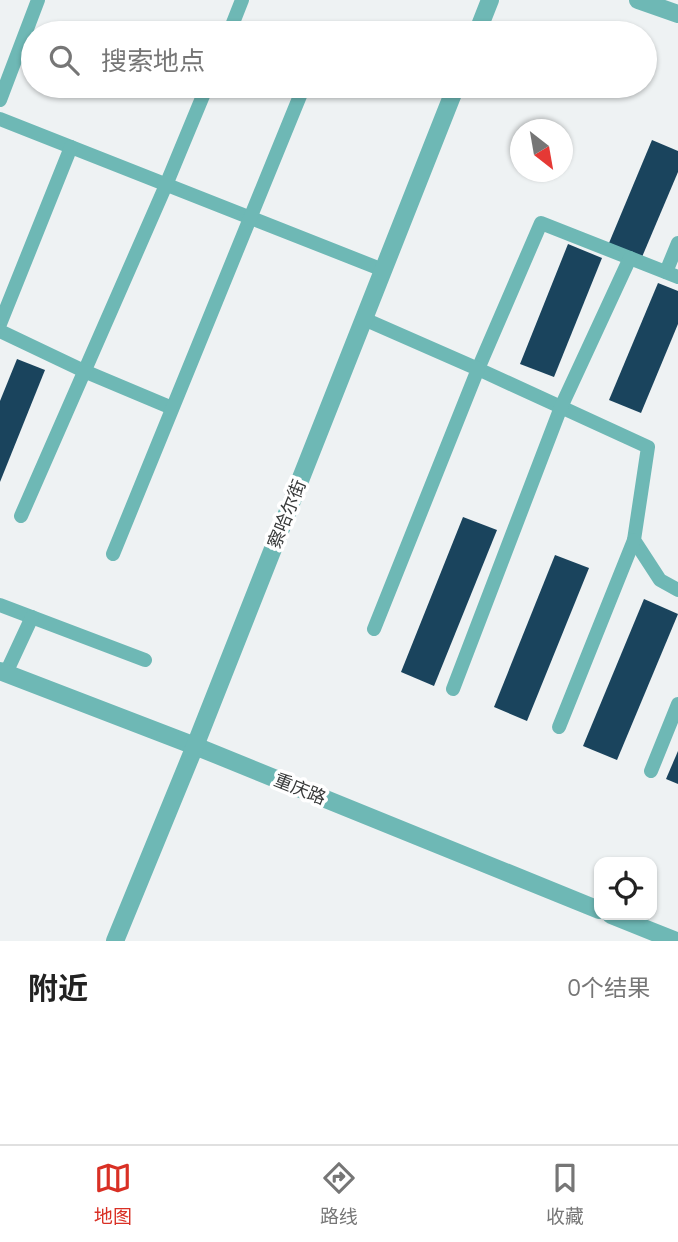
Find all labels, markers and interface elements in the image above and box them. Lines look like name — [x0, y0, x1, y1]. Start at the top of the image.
search box — [21, 21, 657, 98]
icon: search — [45, 41, 83, 79]
text: 搜索地点 — [101, 44, 205, 79]
north arrow — [510, 119, 573, 182]
street label: 察哈尔街 — [262, 476, 312, 552]
street label: 重庆路 — [270, 768, 330, 810]
map controls — [594, 857, 657, 920]
button: locate — [594, 857, 657, 920]
text: 附近 — [28, 969, 88, 1010]
text: 0个结果 — [567, 973, 650, 1004]
tab: 地图 — [94, 1159, 132, 1230]
tab: 路线 — [320, 1159, 358, 1230]
tab: 收藏 — [546, 1159, 584, 1230]

